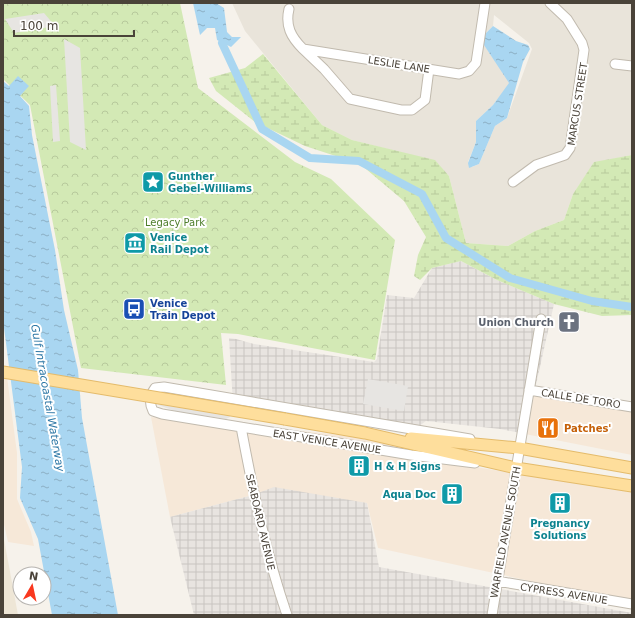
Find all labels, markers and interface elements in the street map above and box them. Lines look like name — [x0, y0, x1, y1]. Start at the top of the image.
scale bar — [14, 12, 134, 38]
text: 100 m — [20, 19, 58, 33]
street label: LESLIE LANE — [367, 54, 431, 75]
street label: MARCUS STREET — [565, 61, 590, 146]
place icon: Gunther Gebel-Williams — [140, 169, 166, 195]
place label: Gunther Gebel-Williams — [168, 171, 252, 194]
park label: Legacy Park — [145, 217, 205, 228]
museum icon: Venice Rail Depot — [122, 230, 148, 256]
place label: Venice Rail Depot — [150, 232, 209, 255]
bus stop icon: Venice Train Depot — [121, 296, 147, 322]
place label: Venice Train Depot — [150, 298, 216, 321]
church icon: Union Church — [556, 309, 582, 335]
place label: Union Church — [478, 317, 554, 328]
water label: Gulf Intracoastal Waterway — [28, 323, 67, 473]
street label: CALLE DE TORO — [540, 387, 622, 410]
restaurant icon: Patches' — [535, 415, 561, 441]
place label: Patches' — [564, 423, 611, 434]
street label: EAST VENICE AVENUE — [272, 428, 382, 455]
building icon: H & H Signs — [346, 453, 372, 479]
place label: H & H Signs — [374, 461, 441, 472]
street label: WARFIELD AVENUE SOUTH — [488, 465, 522, 599]
street label: SEABOARD AVENUE — [244, 473, 277, 572]
building icon: Aqua Doc — [439, 481, 465, 507]
place label: Aqua Doc — [383, 489, 436, 500]
building icon: Pregnancy Solutions — [547, 490, 573, 516]
place label: Pregnancy Solutions — [530, 518, 590, 541]
north arrow — [12, 566, 52, 606]
text: N — [28, 569, 39, 584]
street label: CYPRESS AVENUE — [519, 581, 609, 606]

